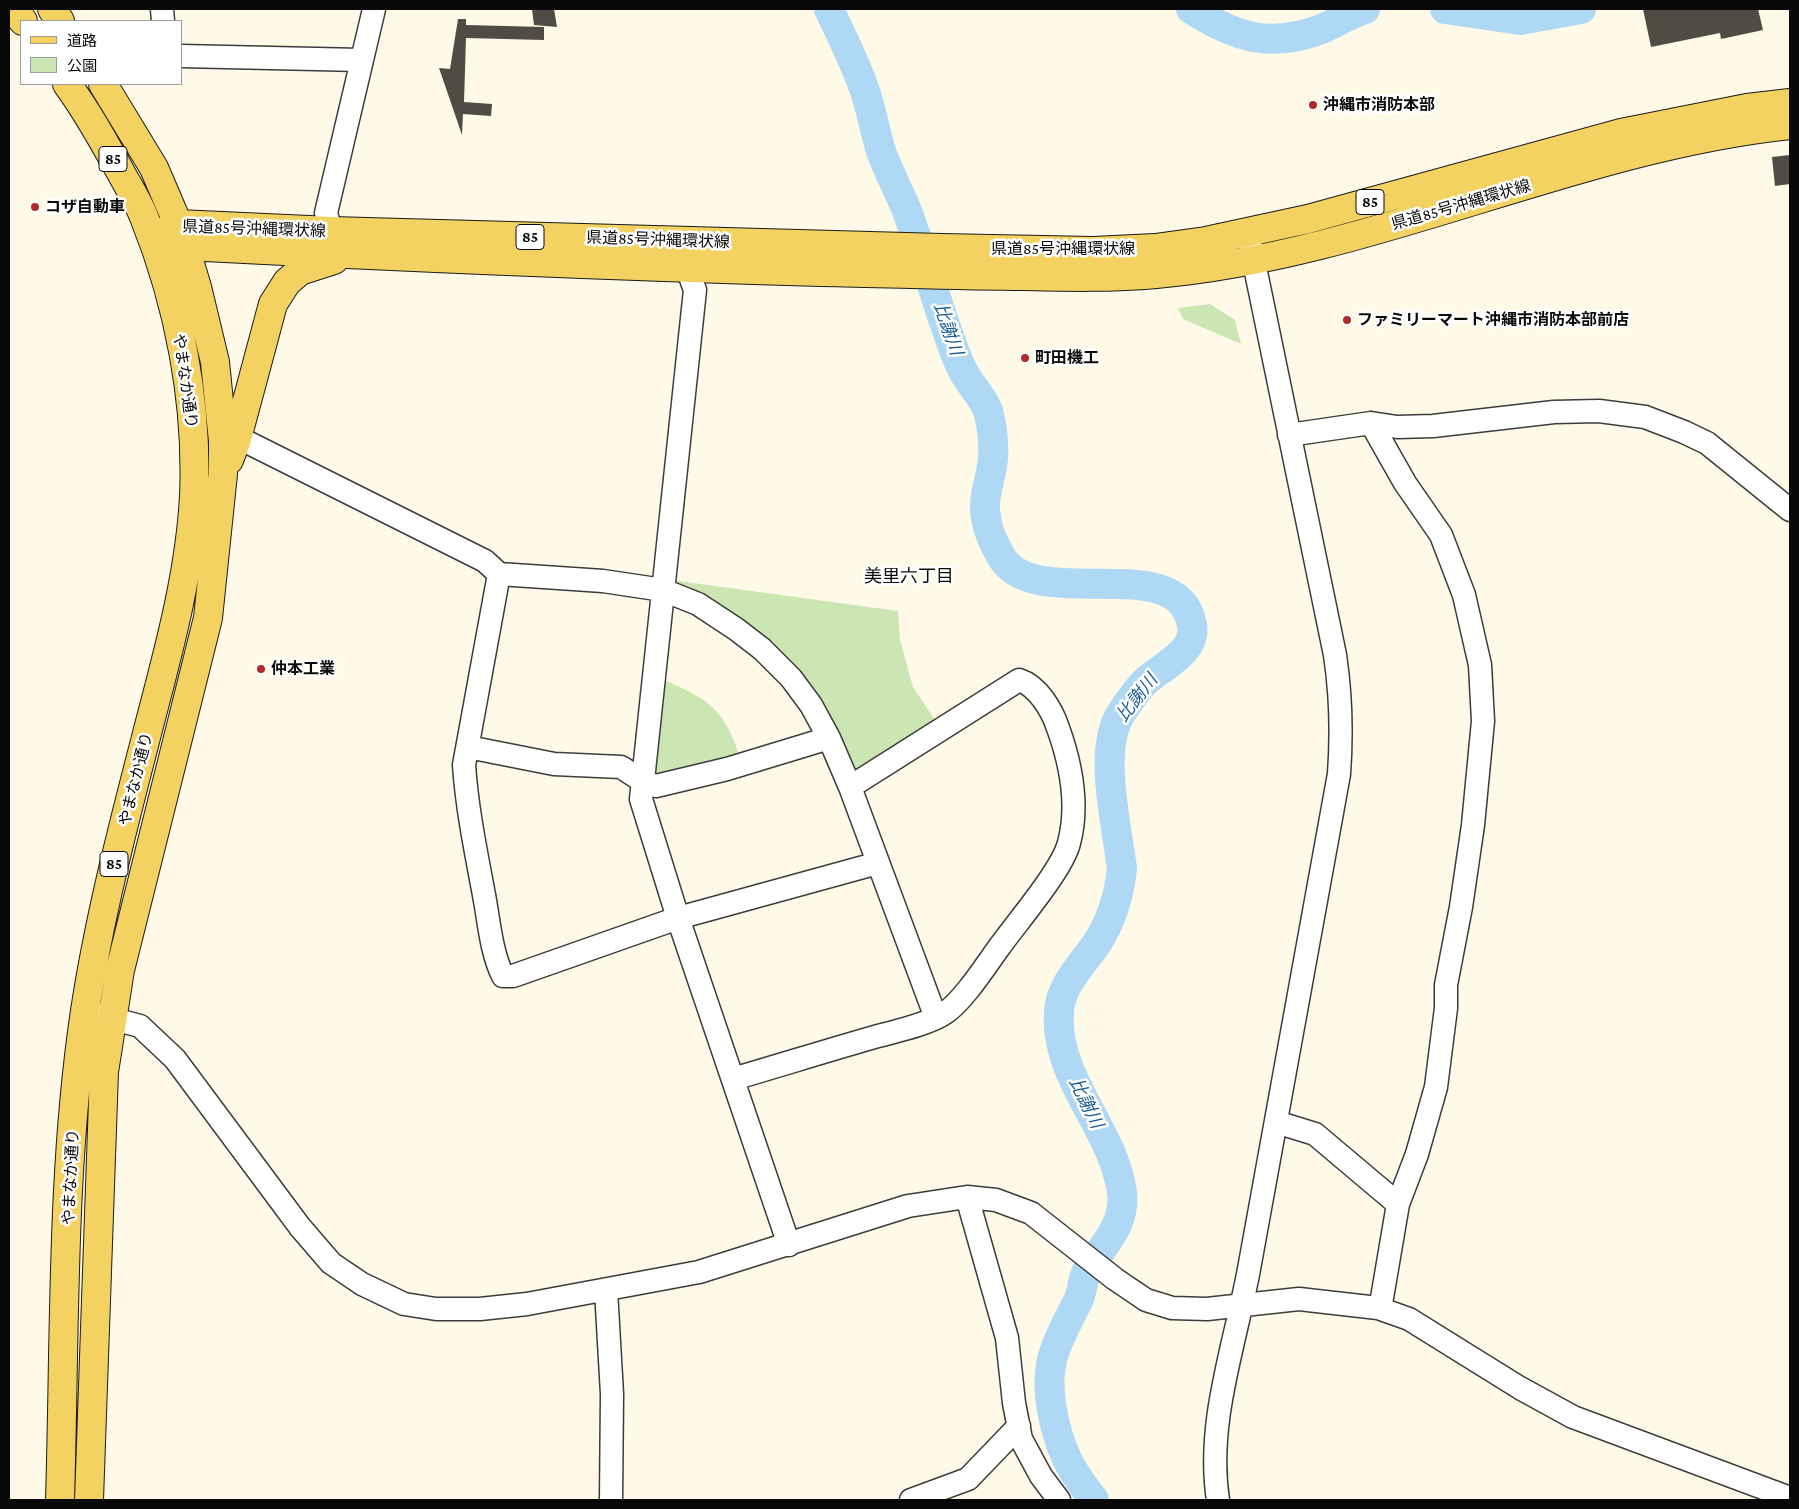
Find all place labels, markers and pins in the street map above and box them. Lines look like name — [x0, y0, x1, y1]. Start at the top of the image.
place label: 沖縄市消防本部 — [1323, 95, 1435, 115]
marker: 沖縄市消防本部 — [1307, 99, 1319, 111]
place label: コザ自動車 — [45, 197, 125, 217]
marker: コザ自動車 — [29, 201, 41, 213]
place label: ファミリーマート沖縄市消防本部前店 — [1357, 310, 1629, 330]
marker: ファミリーマート沖縄市消防本部前店 — [1341, 314, 1353, 326]
place label: 町田機工 — [1035, 348, 1099, 368]
marker: 町田機工 — [1019, 352, 1031, 364]
place label: 仲本工業 — [271, 659, 335, 679]
marker: 仲本工業 — [255, 663, 267, 675]

